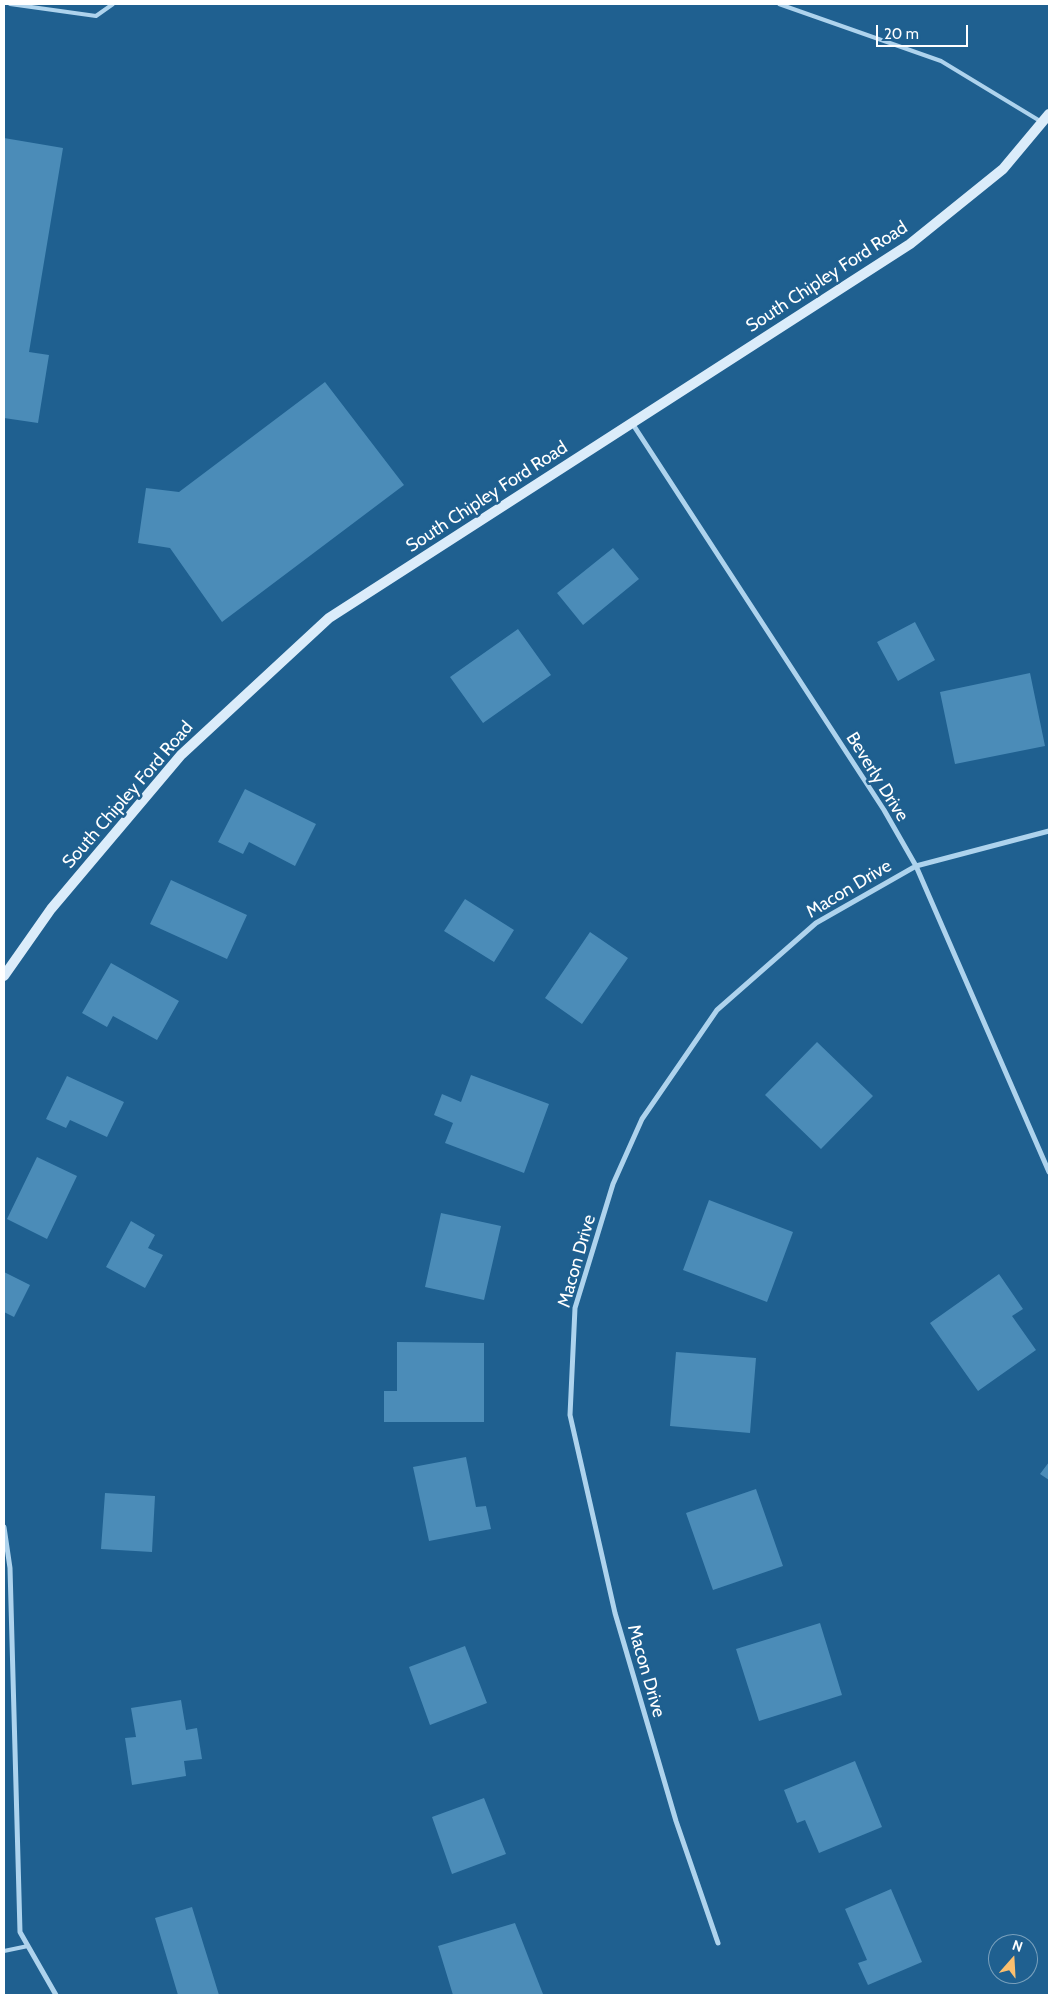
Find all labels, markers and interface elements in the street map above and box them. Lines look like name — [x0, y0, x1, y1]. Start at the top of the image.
scale bar — [878, 15, 970, 47]
text: 20 m — [884, 25, 919, 43]
street label: South Chipley Ford Road — [742, 217, 912, 337]
street label: South Chipley Ford Road — [402, 437, 572, 557]
street label: South Chipley Ford Road — [58, 717, 198, 873]
street label: Beverly Drive — [841, 728, 913, 826]
street label: Macon Drive — [802, 855, 896, 923]
street label: Macon Drive — [553, 1212, 601, 1310]
street label: Macon Drive — [622, 1622, 670, 1720]
north arrow — [988, 1934, 1038, 1984]
text: N — [1010, 1936, 1025, 1956]

